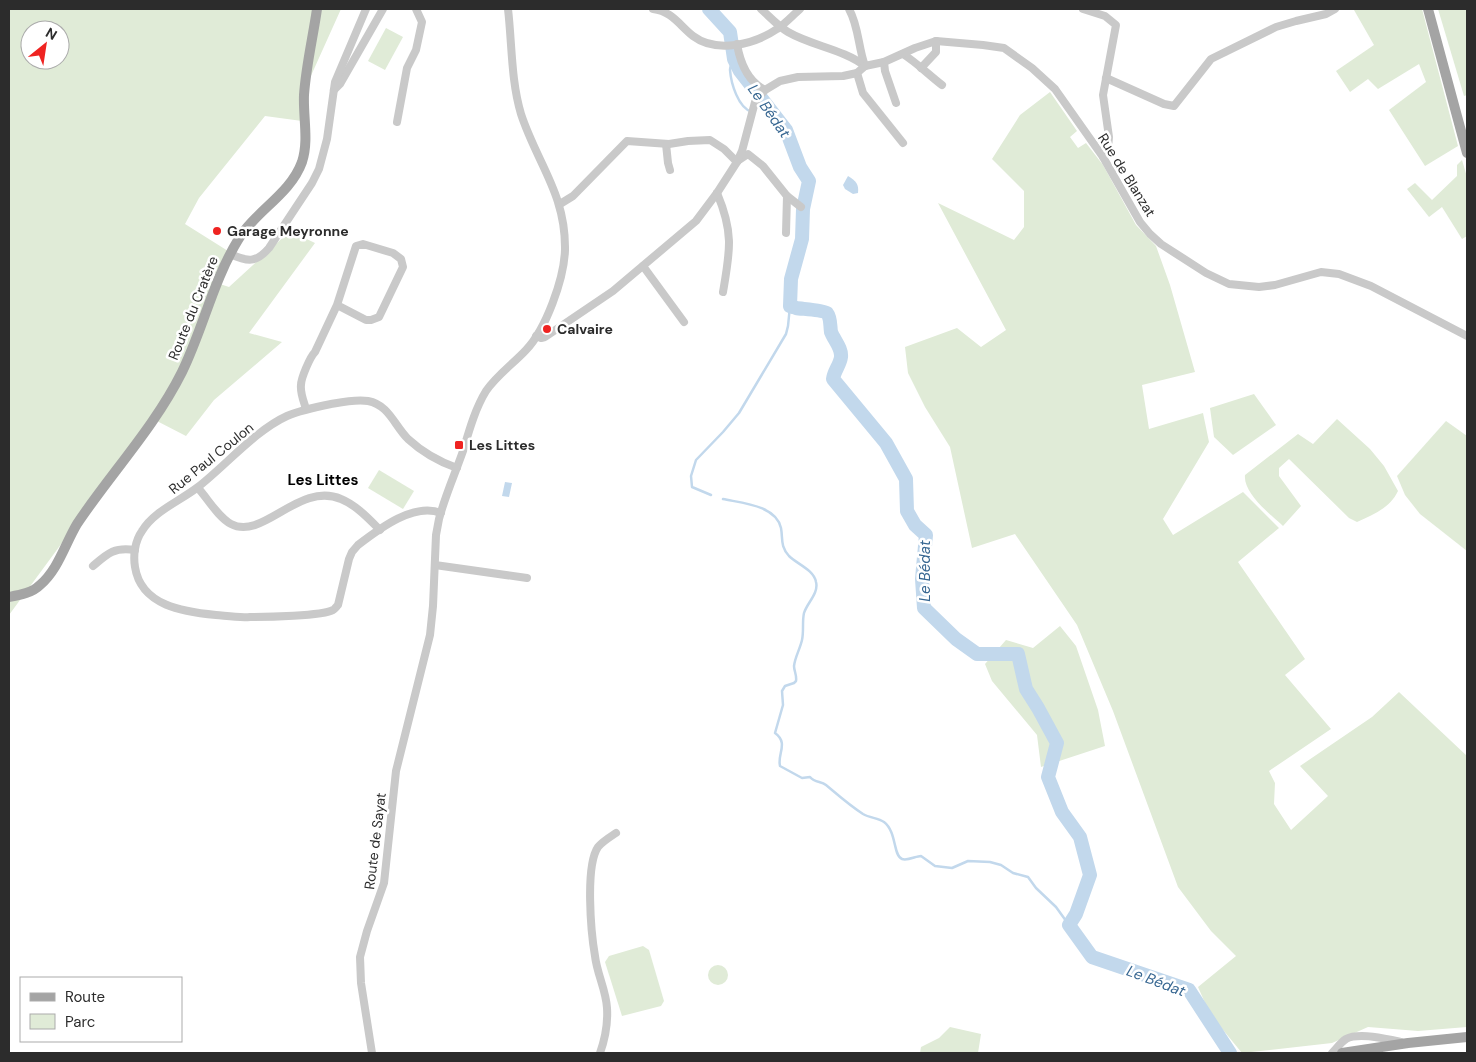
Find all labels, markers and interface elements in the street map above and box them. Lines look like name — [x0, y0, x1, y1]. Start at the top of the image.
north arrow — [20, 20, 70, 70]
text: N — [43, 23, 60, 44]
water label: Le Bédat — [743, 80, 795, 142]
street label: Rue de Blanzat — [1094, 130, 1160, 220]
place label: Garage Meyronne — [227, 222, 349, 240]
marker: Garage Meyronne — [211, 225, 223, 237]
street label: Route du Cratère — [164, 253, 222, 363]
place label: Calvaire — [557, 320, 613, 338]
marker: Calvaire — [541, 323, 553, 335]
street label: Rue Paul Coulon — [165, 418, 257, 498]
place label: Les Littes — [469, 436, 535, 454]
marker: Les Littes — [453, 439, 465, 451]
district label: Les Littes — [288, 470, 358, 490]
water label: Le Bédat — [915, 540, 935, 602]
street label: Route de Sayat — [360, 792, 390, 890]
water label: Le Bédat — [1124, 961, 1188, 1001]
legend — [20, 977, 182, 1042]
text: Route — [65, 987, 105, 1007]
text: Parc — [65, 1012, 95, 1032]

